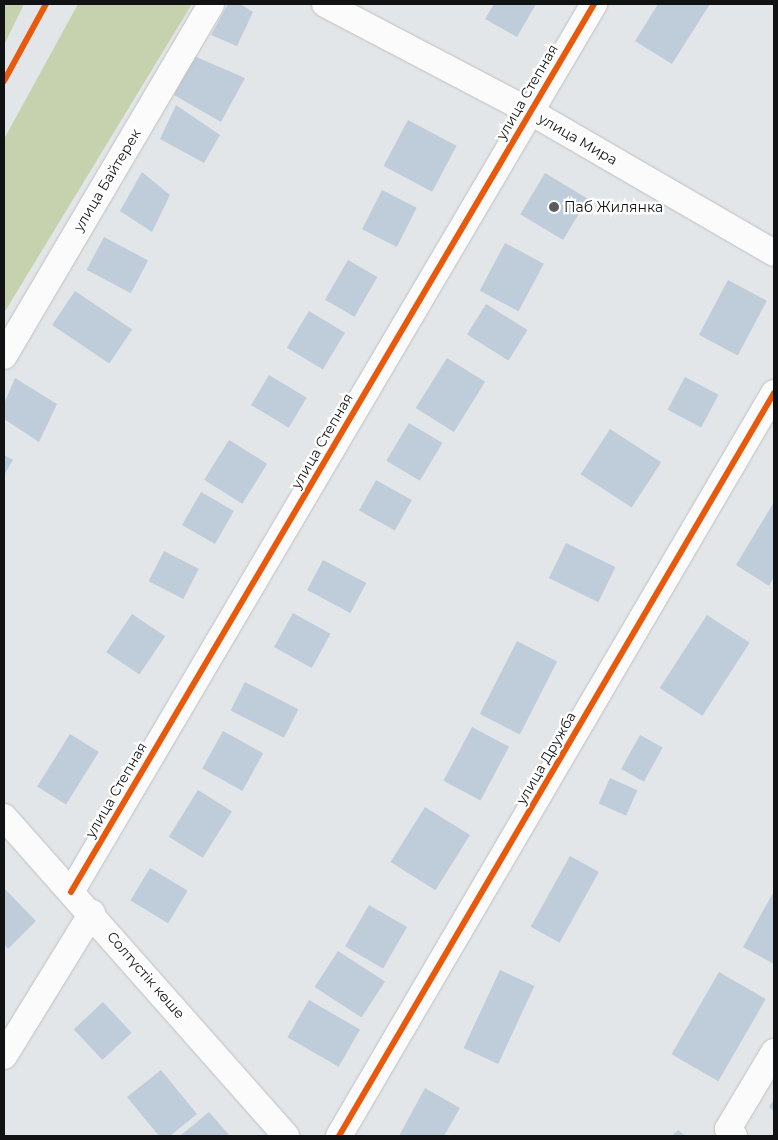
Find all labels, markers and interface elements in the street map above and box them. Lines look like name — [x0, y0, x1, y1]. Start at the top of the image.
street label: улица Степная — [493, 41, 561, 143]
street label: улица Мира — [536, 110, 620, 168]
street label: улица Байтерек — [70, 126, 144, 234]
place label: Паб Жилянка — [564, 199, 663, 215]
marker: Паб Жилянка — [548, 201, 560, 213]
street label: улица Степная — [288, 390, 356, 492]
street label: улица Дружба — [513, 709, 579, 807]
street label: улица Степная — [82, 739, 150, 841]
street label: Солтүстік көше — [104, 928, 188, 1022]

